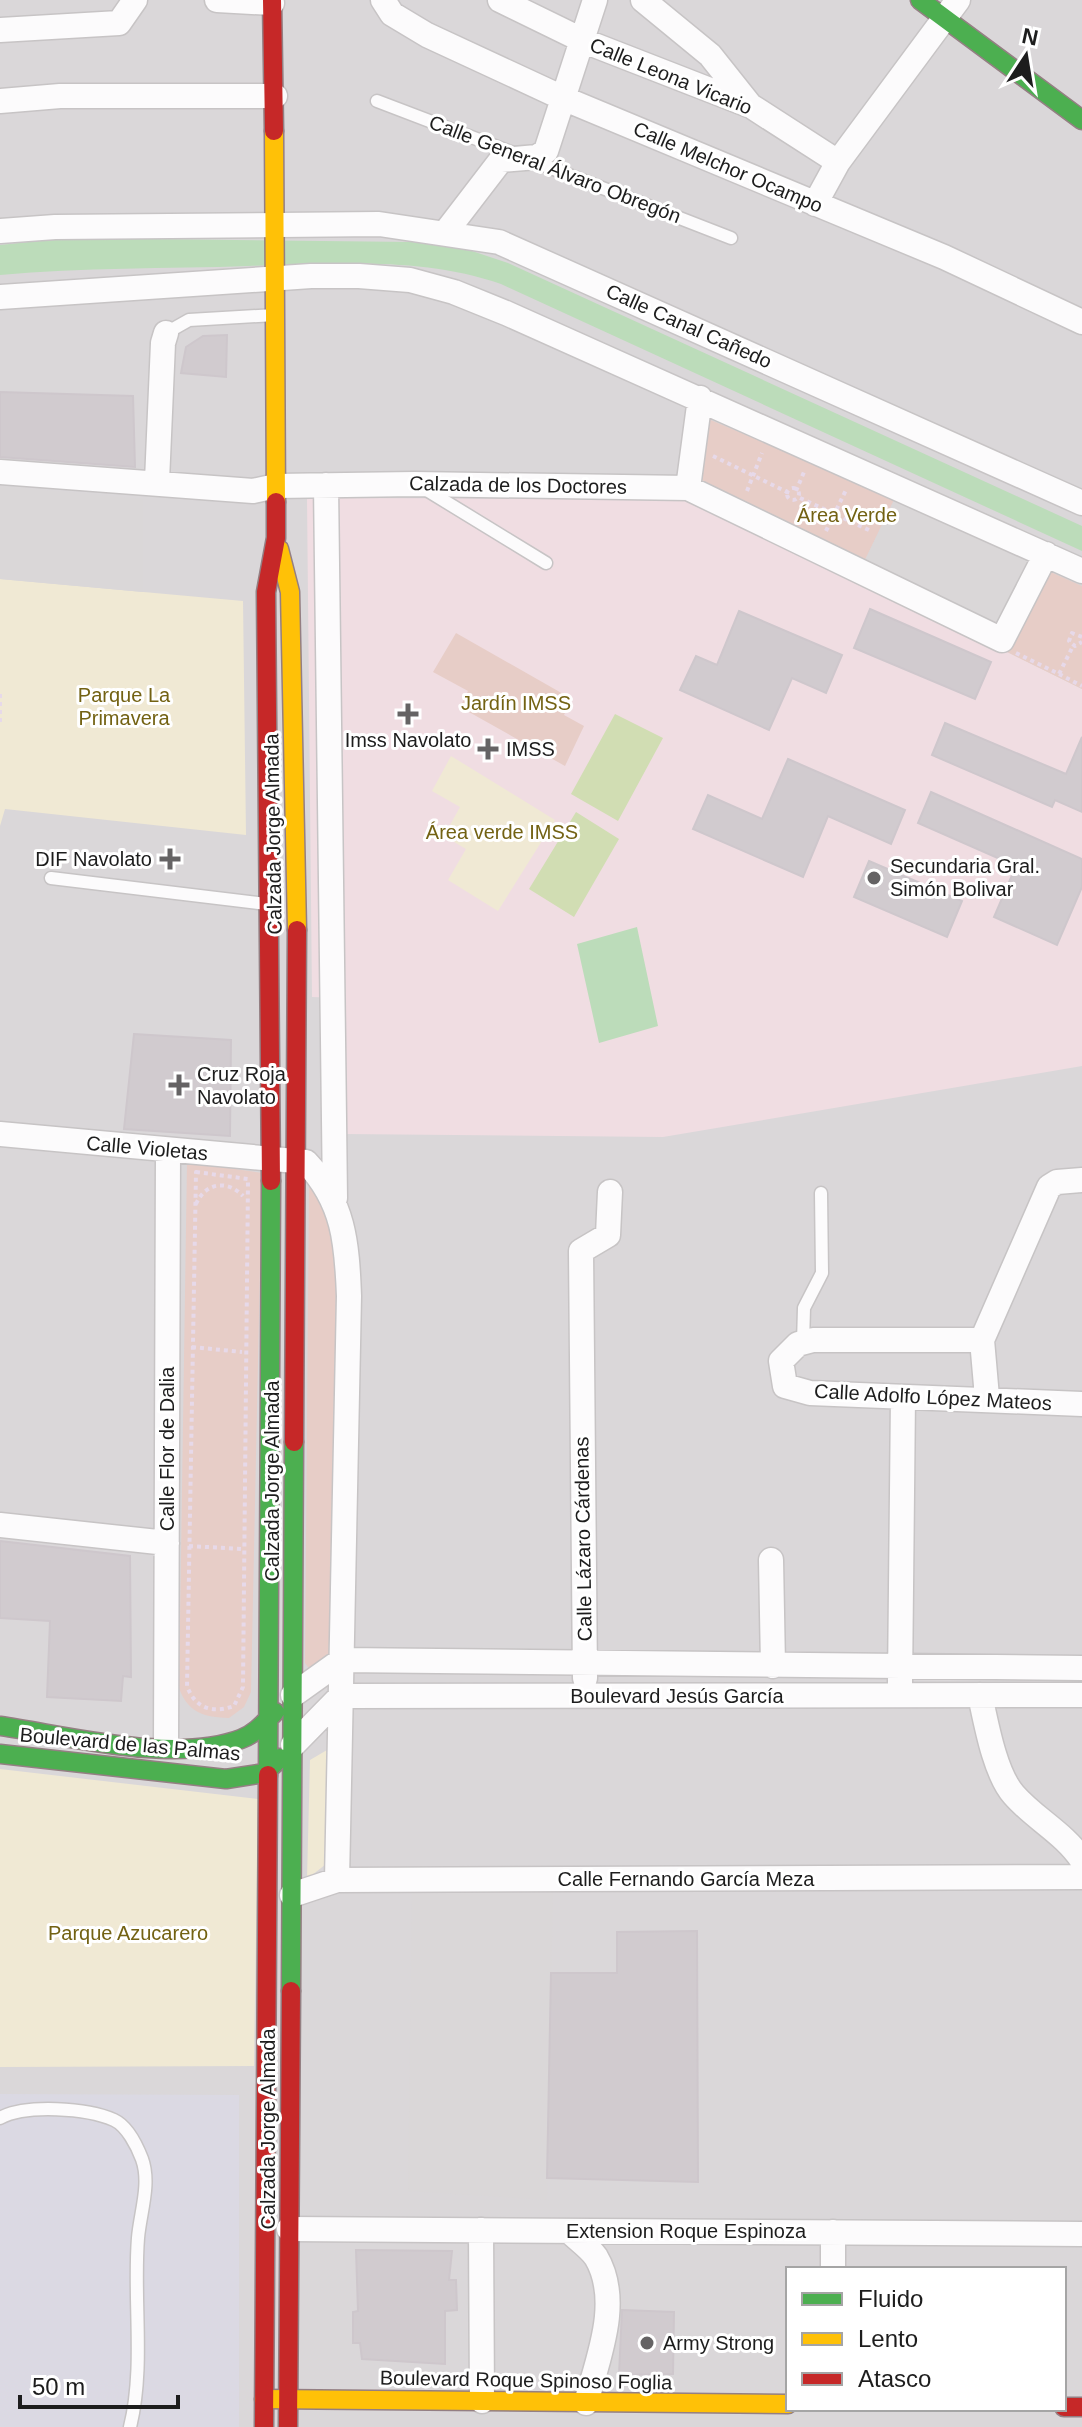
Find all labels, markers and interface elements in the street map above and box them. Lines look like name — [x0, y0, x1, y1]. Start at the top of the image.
north arrow — [986, 16, 1066, 96]
text: N — [1020, 23, 1040, 51]
street label: Calle Leona Vicario — [587, 33, 755, 119]
street label: Calle General Álvaro Obregón — [426, 111, 684, 227]
street label: Calle Melchor Ocampo — [630, 117, 826, 217]
street label: Calle Canal Cañedo — [603, 280, 775, 372]
street label: Calzada de los Doctores — [409, 472, 627, 498]
park label: Área Verde — [797, 504, 897, 526]
park label: Parque La Primavera — [78, 684, 171, 729]
park label: Jardín IMSS — [461, 692, 571, 714]
marker: Imss Navolato — [397, 703, 419, 725]
place label: Imss Navolato — [345, 729, 471, 751]
street label: Calzada Jorge Almada — [260, 732, 286, 935]
marker: IMSS — [477, 738, 499, 760]
place label: IMSS — [506, 738, 555, 760]
park label: Área verde IMSS — [426, 821, 578, 843]
place label: DIF Navolato — [35, 848, 152, 870]
marker: DIF Navolato — [159, 848, 181, 870]
place label: Secundaria Gral. Simón Bolivar — [890, 855, 1040, 900]
marker: Secundaria Gral. Simón Bolivar — [865, 869, 883, 887]
place label: Cruz Roja Navolato — [197, 1063, 287, 1108]
marker: Cruz Roja Navolato — [168, 1074, 190, 1096]
street label: Calle Violetas — [85, 1132, 209, 1164]
street label: Calle Flor de Dalia — [156, 1366, 178, 1531]
street label: Calzada Jorge Almada — [261, 1380, 283, 1582]
street label: Calle Adolfo López Mateos — [814, 1380, 1052, 1414]
street label: Calle Lázaro Cárdenas — [570, 1437, 596, 1641]
street label: Boulevard Jesús García — [570, 1685, 785, 1707]
street label: Boulevard de las Palmas — [19, 1723, 241, 1765]
street label: Calle Fernando García Meza — [558, 1868, 815, 1890]
park label: Parque Azucarero — [48, 1922, 208, 1944]
street label: Calzada Jorge Almada — [257, 2028, 279, 2230]
street label: Extension Roque Espinoza — [566, 2220, 807, 2242]
legend — [786, 2267, 1066, 2411]
text: Fluido — [858, 2285, 923, 2312]
text: Lento — [858, 2325, 918, 2352]
place label: Army Strong — [663, 2332, 774, 2354]
marker: Army Strong — [638, 2334, 656, 2352]
scale bar — [20, 2359, 178, 2409]
text: Atasco — [858, 2365, 931, 2392]
street label: Boulevard Roque Spinoso Foglia — [380, 2366, 673, 2394]
text: 50 m — [32, 2373, 85, 2400]

